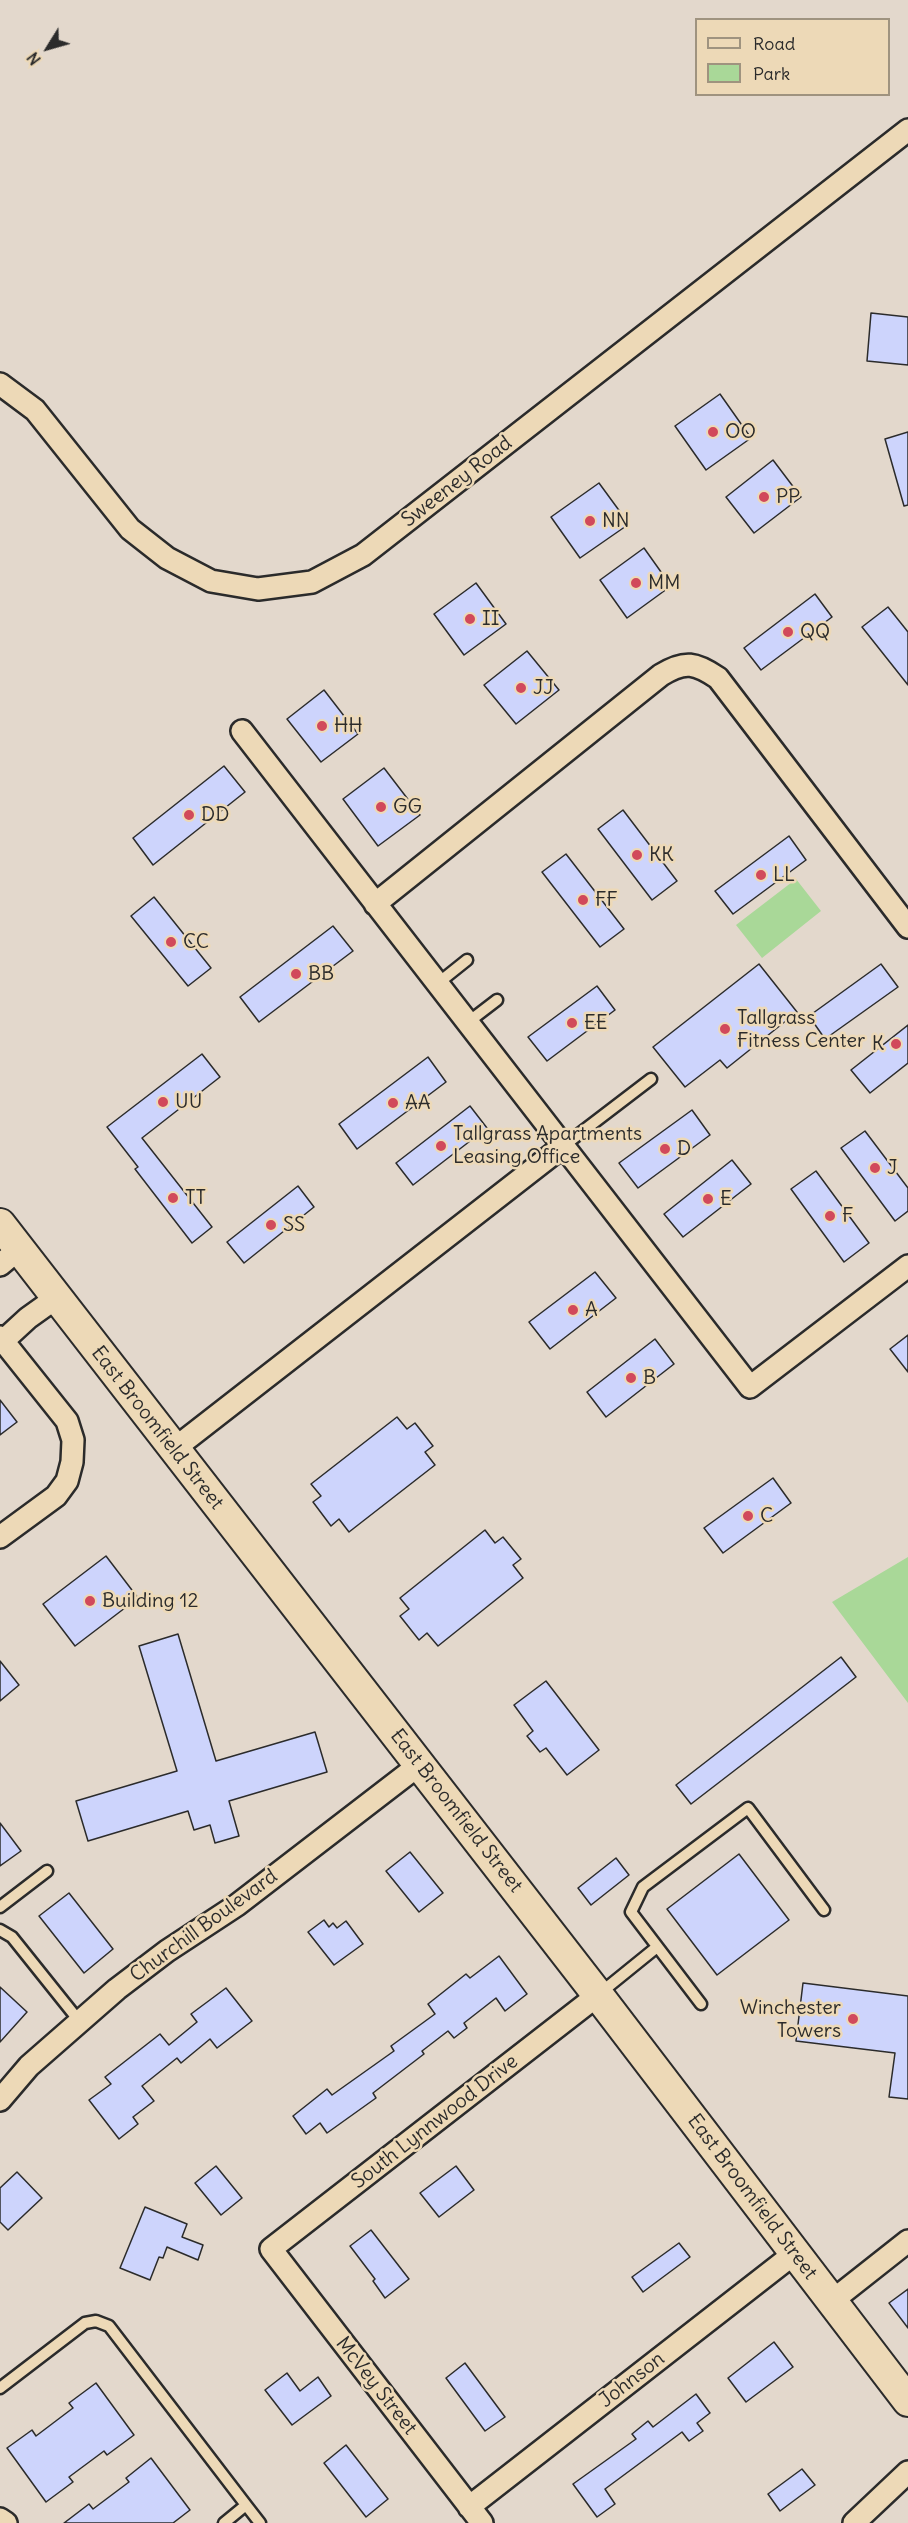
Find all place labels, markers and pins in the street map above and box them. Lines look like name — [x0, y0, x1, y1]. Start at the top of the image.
place label: OO — [725, 420, 756, 444]
marker: OO — [706, 425, 720, 439]
place label: PP — [776, 485, 800, 509]
marker: PP — [757, 490, 771, 504]
place label: NN — [602, 509, 630, 533]
marker: NN — [583, 514, 597, 528]
place label: MM — [648, 571, 680, 595]
marker: MM — [629, 576, 643, 590]
place label: II — [482, 607, 499, 631]
marker: II — [463, 612, 477, 626]
place label: QQ — [800, 620, 830, 644]
marker: QQ — [781, 625, 795, 639]
place label: JJ — [533, 676, 554, 700]
marker: JJ — [514, 681, 528, 695]
place label: HH — [334, 714, 363, 738]
marker: HH — [315, 719, 329, 733]
place label: GG — [393, 795, 422, 819]
marker: GG — [374, 800, 388, 814]
place label: DD — [201, 803, 229, 827]
marker: DD — [182, 808, 196, 822]
place label: KK — [649, 843, 674, 867]
marker: KK — [630, 848, 644, 862]
place label: LL — [773, 863, 795, 887]
marker: LL — [754, 868, 768, 882]
place label: FF — [595, 888, 618, 912]
marker: FF — [576, 893, 590, 907]
place label: CC — [183, 930, 209, 954]
marker: CC — [164, 935, 178, 949]
place label: BB — [308, 962, 334, 986]
marker: BB — [289, 967, 303, 981]
place label: Tallgrass Fitness Center — [737, 1006, 865, 1053]
place label: EE — [584, 1011, 607, 1035]
marker: EE — [565, 1016, 579, 1030]
marker: Tallgrass Fitness Center — [718, 1022, 732, 1036]
place label: K — [872, 1032, 884, 1056]
marker: K — [889, 1037, 903, 1051]
place label: UU — [175, 1090, 202, 1114]
place label: AA — [405, 1091, 431, 1115]
marker: UU — [156, 1095, 170, 1109]
marker: AA — [386, 1096, 400, 1110]
place label: Tallgrass Apartments Leasing Office — [453, 1122, 642, 1169]
place label: D — [677, 1137, 691, 1161]
marker: Tallgrass Apartments Leasing Office — [434, 1139, 448, 1153]
marker: D — [658, 1142, 672, 1156]
place label: J — [887, 1156, 897, 1180]
marker: J — [868, 1161, 882, 1175]
place label: TT — [185, 1186, 206, 1210]
place label: E — [720, 1187, 732, 1211]
marker: TT — [166, 1191, 180, 1205]
marker: E — [701, 1192, 715, 1206]
place label: F — [842, 1204, 853, 1228]
marker: F — [823, 1209, 837, 1223]
place label: SS — [283, 1213, 305, 1237]
marker: SS — [264, 1218, 278, 1232]
place label: A — [585, 1298, 598, 1322]
marker: A — [566, 1303, 580, 1317]
place label: B — [643, 1366, 656, 1390]
marker: B — [624, 1371, 638, 1385]
place label: C — [760, 1504, 773, 1528]
marker: C — [741, 1509, 755, 1523]
place label: Building 12 — [102, 1589, 198, 1613]
marker: Building 12 — [83, 1594, 97, 1608]
place label: Winchester Towers — [740, 1996, 841, 2043]
marker: Winchester Towers — [846, 2012, 860, 2026]

